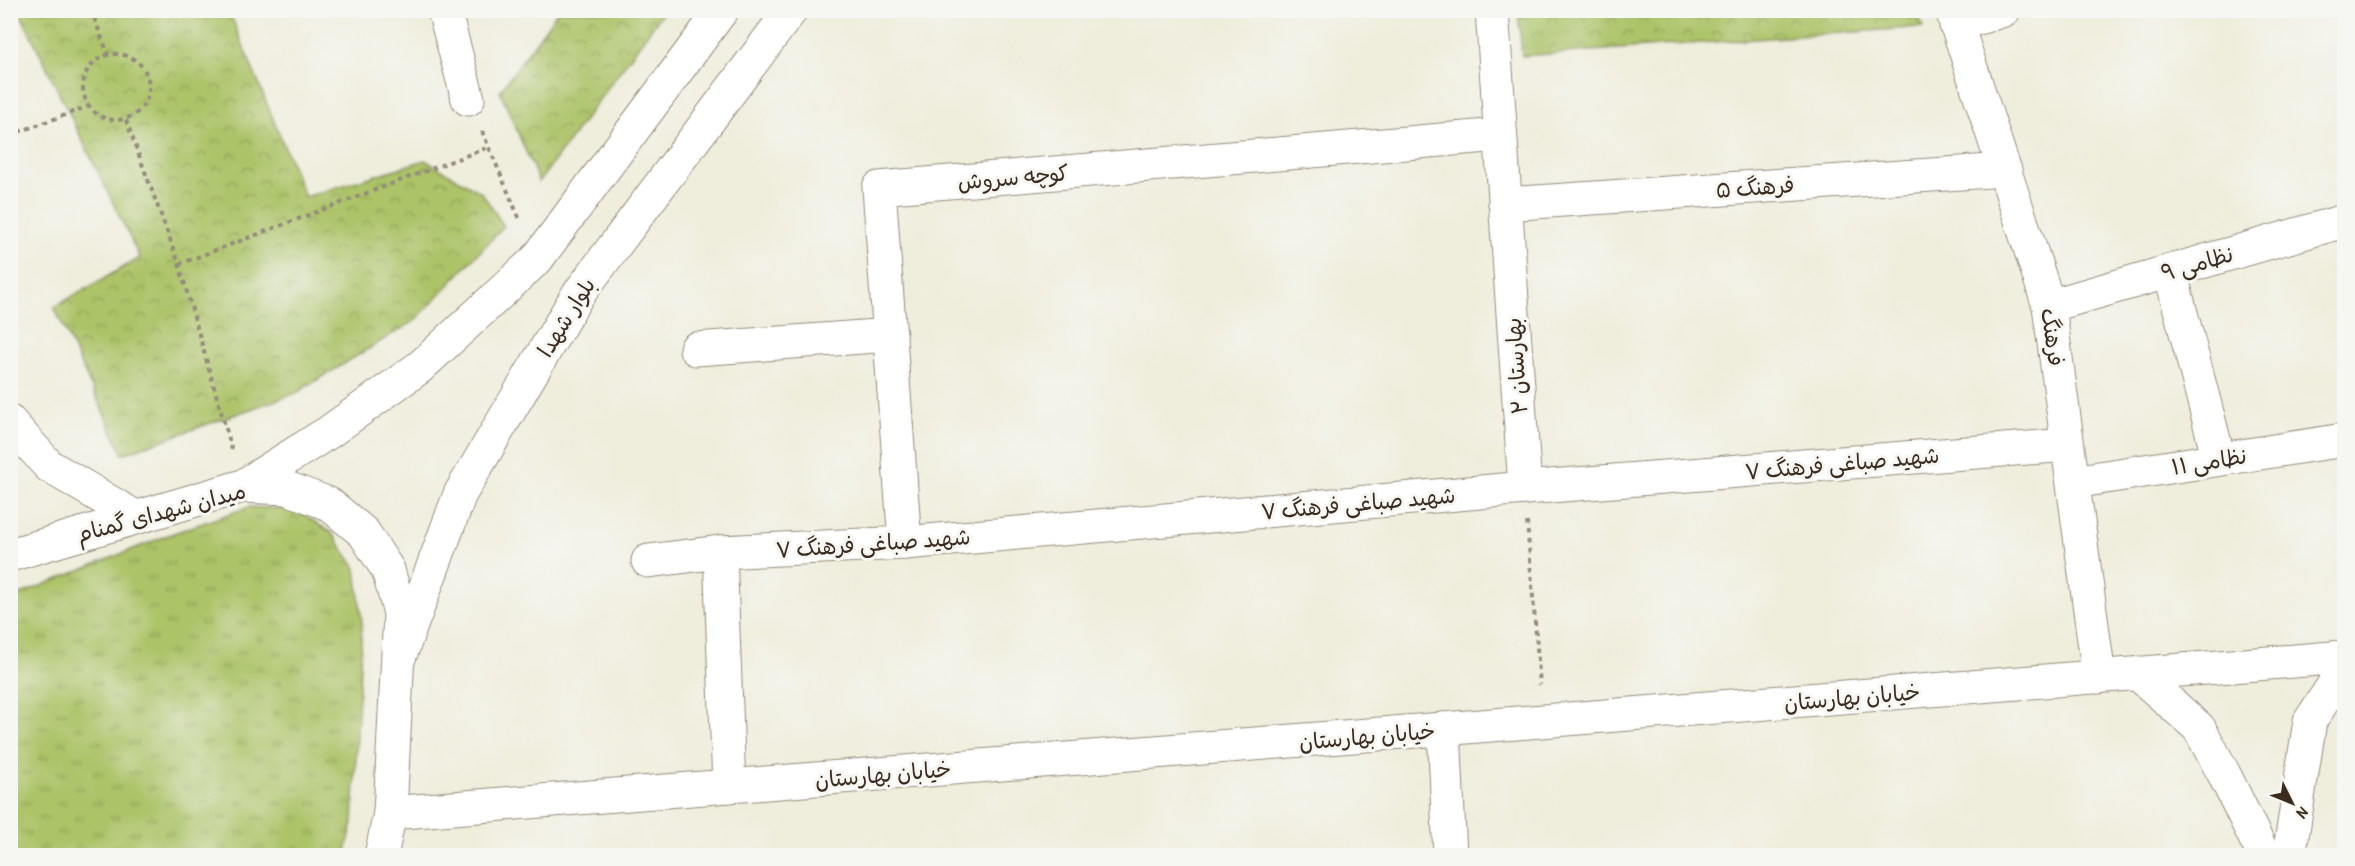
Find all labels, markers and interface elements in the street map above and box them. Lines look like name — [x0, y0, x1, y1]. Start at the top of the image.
street label: کوچه سروش — [956, 157, 1070, 197]
street label: فرهنگ ۵ — [1715, 169, 1795, 205]
street label: نظامی ۹ — [2157, 238, 2237, 288]
street label: بلوار شهدا — [530, 272, 602, 362]
street label: فرهنگ — [2034, 306, 2072, 368]
street label: بهارستان ۲ — [1498, 317, 1534, 415]
street label: شهید صباغی فرهنگ ۷ — [1743, 440, 1941, 486]
street label: نظامی ۱۱ — [2169, 440, 2249, 482]
street label: میدان شهدای گمنام — [73, 475, 250, 552]
street label: شهید صباغی فرهنگ ۷ — [1259, 480, 1457, 526]
street label: شهید صباغی فرهنگ ۷ — [775, 521, 971, 565]
street label: خیابان بهارستان — [1783, 676, 1921, 718]
street label: خیابان بهارستان — [1298, 715, 1436, 757]
street label: خیابان بهارستان — [814, 753, 952, 795]
north arrow — [2262, 773, 2322, 833]
text: N — [2292, 803, 2314, 824]

